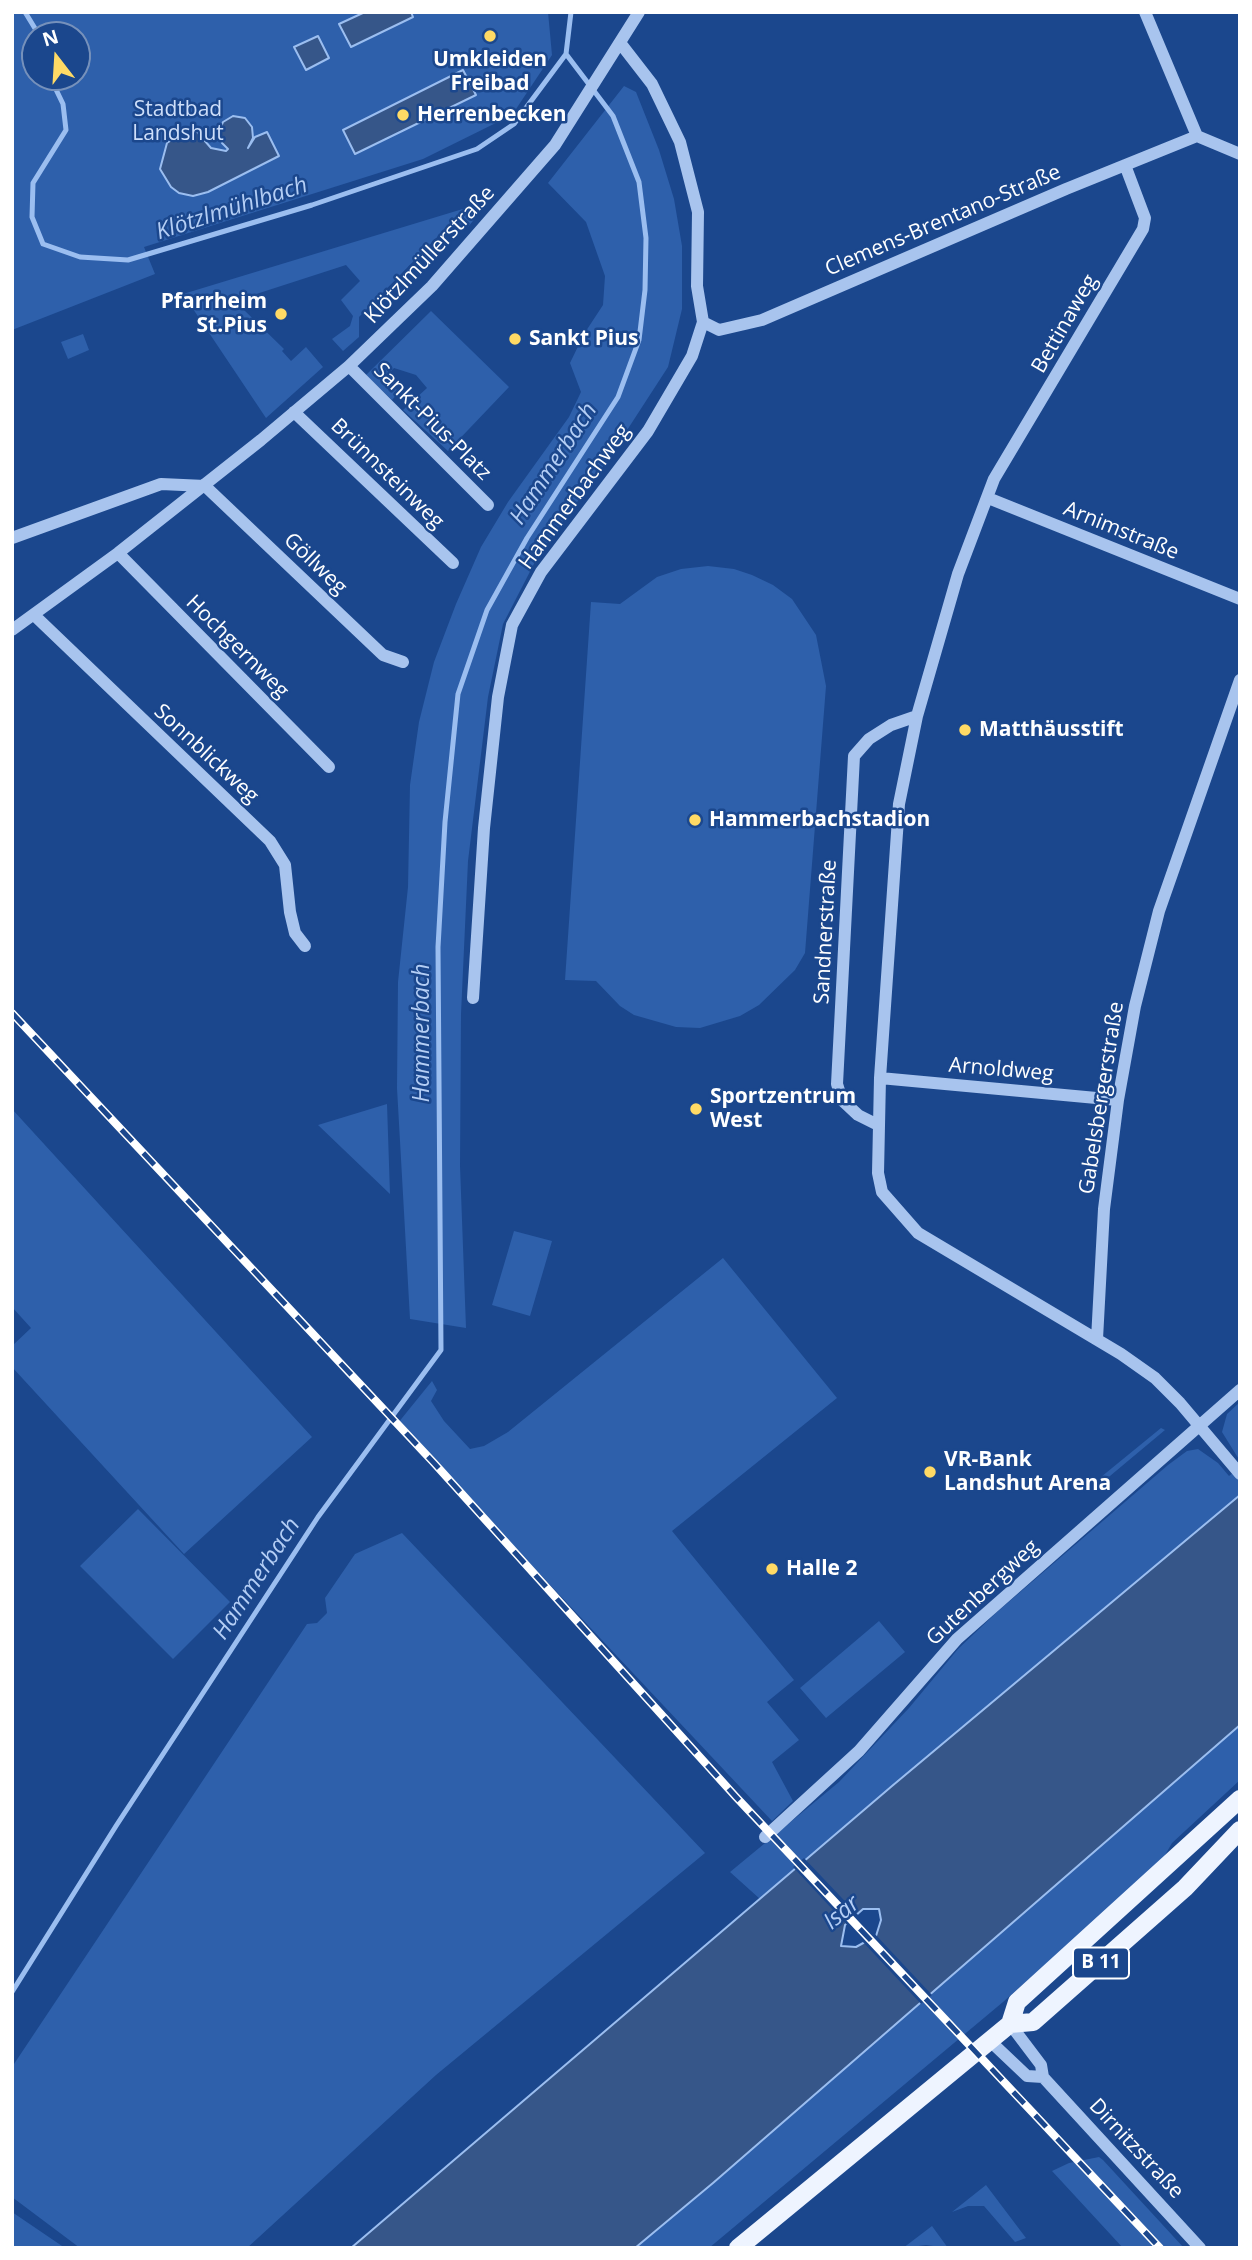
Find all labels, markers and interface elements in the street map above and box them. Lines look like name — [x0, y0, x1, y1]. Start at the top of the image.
north arrow — [21, 21, 91, 91]
text: N — [39, 23, 62, 53]
marker: Umkleiden Freibad — [482, 28, 498, 44]
place label: Umkleiden Freibad — [433, 47, 547, 97]
park label: Stadtbad Landshut — [132, 97, 224, 147]
place label: Herrenbecken — [417, 102, 566, 128]
marker: Herrenbecken — [395, 107, 411, 123]
street label: Clemens-Brentano-Straße — [821, 160, 1065, 282]
water label: Klötzlmühlbach — [153, 172, 311, 246]
street label: Klötzlmüllerstraße — [360, 181, 500, 329]
street label: Bettinaweg — [1027, 270, 1103, 378]
place label: Pfarrheim St.Pius — [161, 289, 267, 339]
marker: Pfarrheim St.Pius — [273, 306, 289, 322]
place label: Sankt Pius — [529, 326, 638, 352]
marker: Sankt Pius — [507, 331, 523, 347]
street label: Sankt-Pius-Platz — [368, 358, 496, 486]
water label: Hammerbach — [505, 398, 603, 530]
street label: Brünnsteinweg — [325, 414, 449, 534]
street label: Hammerbachweg — [514, 419, 636, 575]
street label: Arnimstraße — [1060, 496, 1182, 566]
street label: Göllweg — [278, 528, 352, 600]
street label: Hochgernweg — [180, 590, 294, 704]
street label: Sonnblickweg — [148, 699, 264, 809]
place label: Matthäusstift — [979, 717, 1124, 743]
marker: Matthäusstift — [957, 722, 973, 738]
place label: Hammerbachstadion — [709, 807, 930, 833]
marker: Hammerbachstadion — [687, 812, 703, 828]
street label: Sandnerstraße — [810, 859, 842, 1005]
water label: Hammerbach — [408, 963, 436, 1103]
street label: Gabelsbergerstraße — [1074, 1000, 1130, 1196]
street label: Arnoldweg — [948, 1053, 1054, 1087]
place label: Sportzentrum West — [710, 1084, 856, 1134]
marker: Sportzentrum West — [688, 1101, 704, 1117]
place label: VR-Bank Landshut Arena — [944, 1447, 1111, 1497]
marker: VR-Bank Landshut Arena — [922, 1464, 938, 1480]
water label: Hammerbach — [208, 1513, 306, 1645]
street label: Gutenbergweg — [922, 1535, 1044, 1651]
place label: Halle 2 — [786, 1556, 857, 1582]
marker: Halle 2 — [764, 1561, 780, 1577]
water label: Isar — [818, 1890, 866, 1936]
road number: B 11 — [1073, 1948, 1129, 1979]
street label: Dirnitzstraße — [1083, 2094, 1189, 2204]

